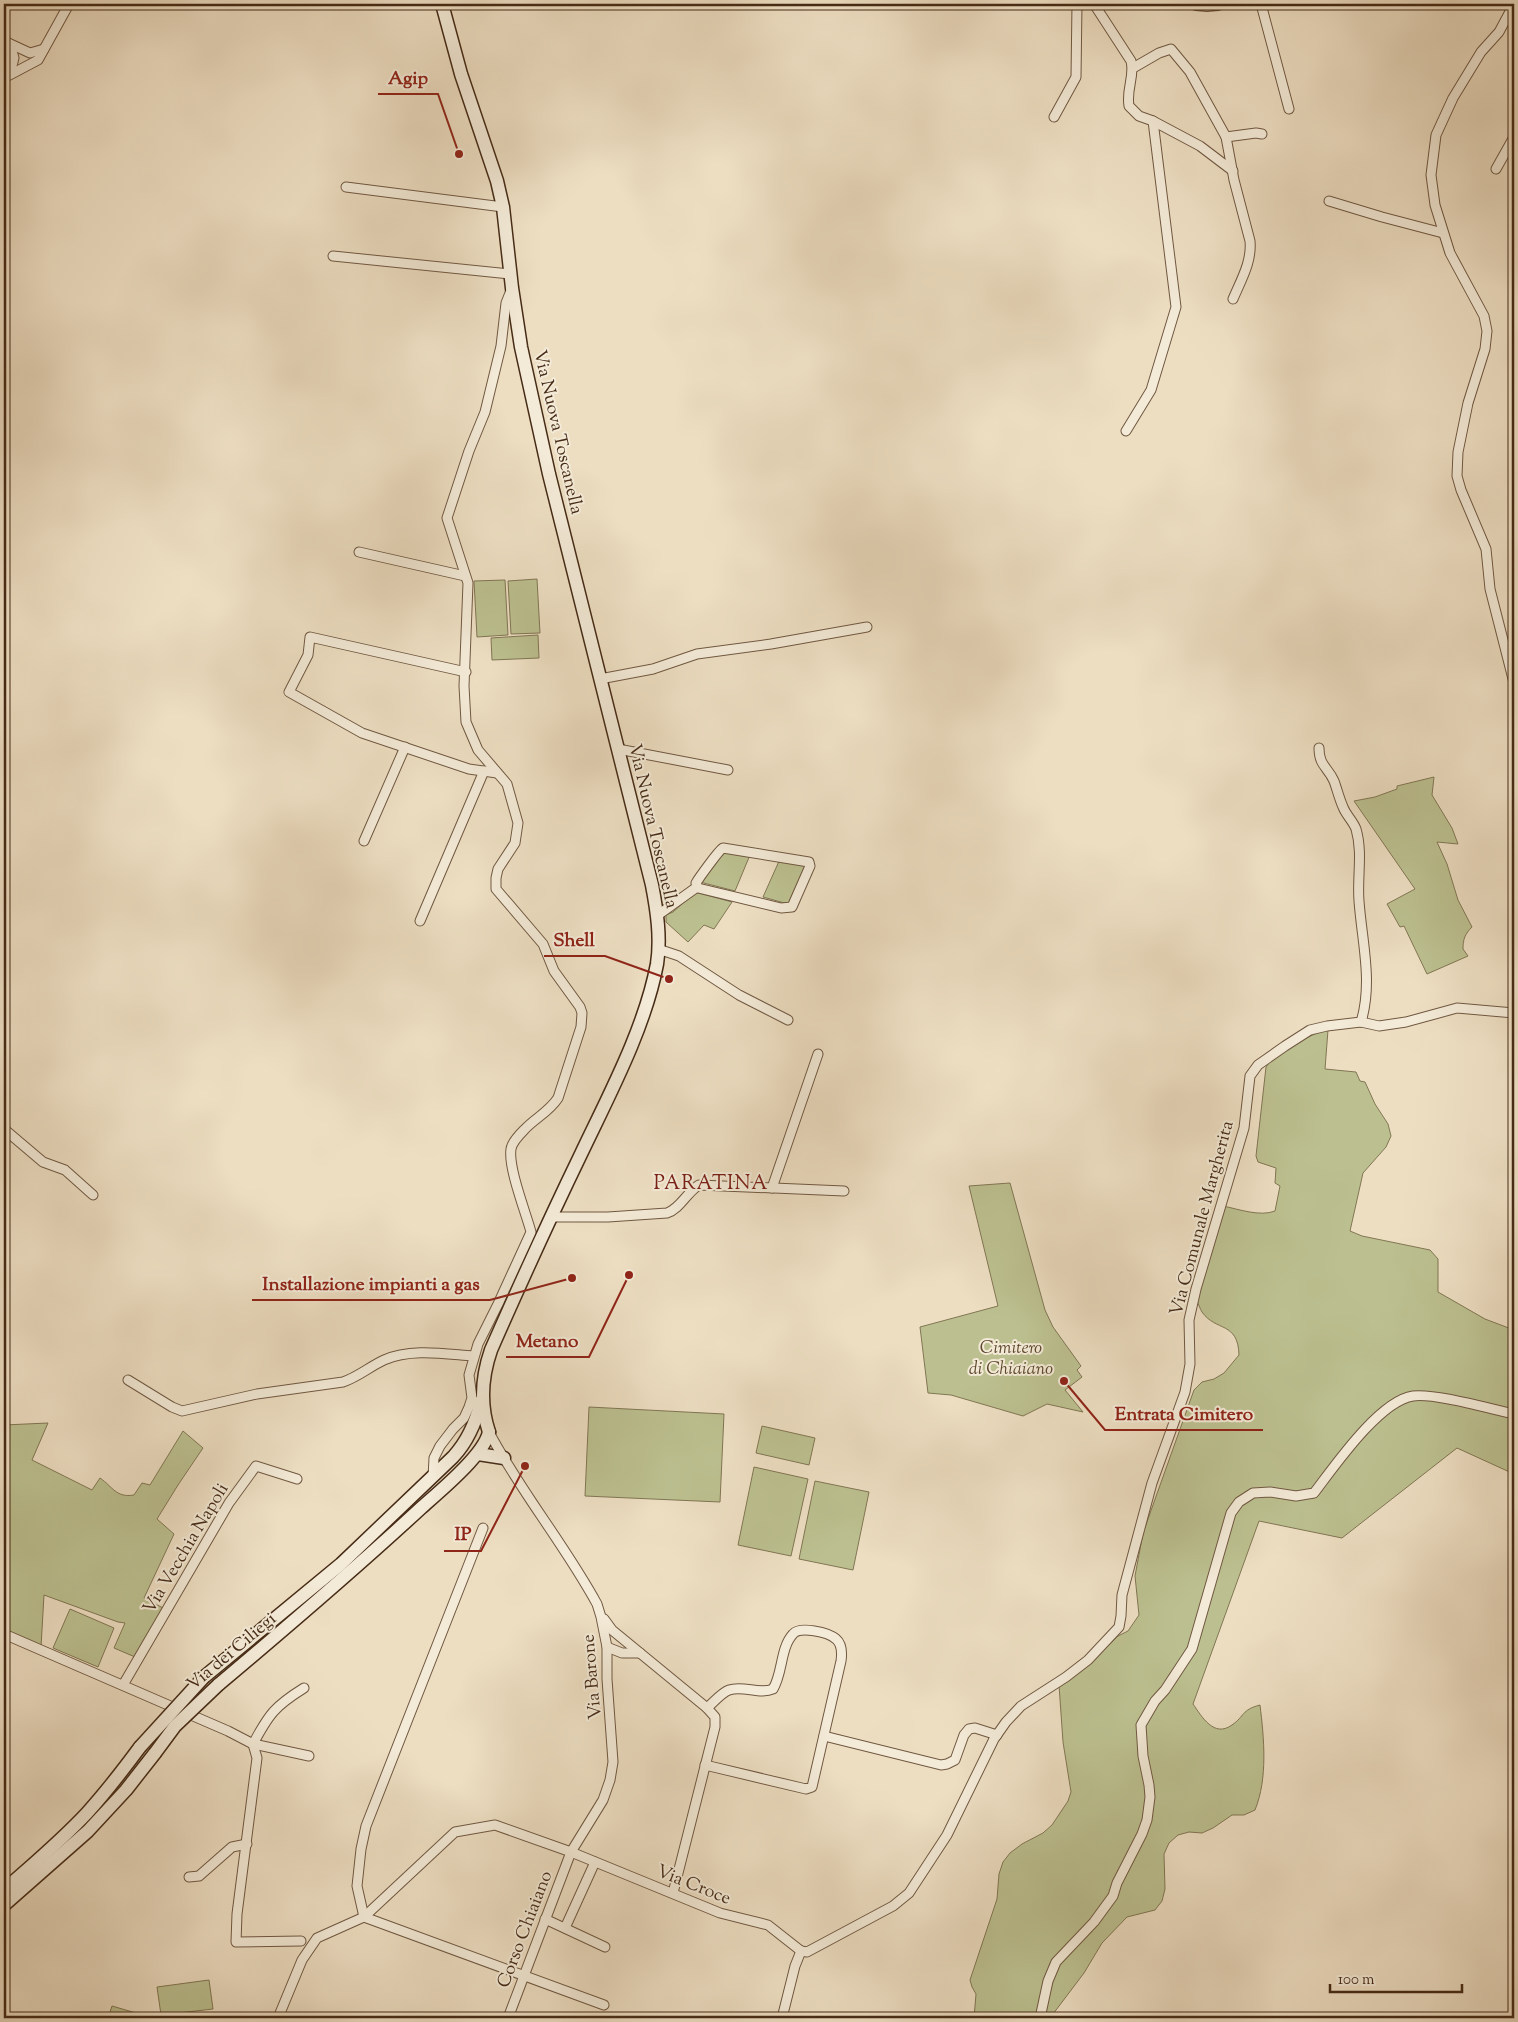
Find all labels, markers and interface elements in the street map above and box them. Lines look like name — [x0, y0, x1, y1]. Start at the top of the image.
callout: Agip — [378, 60, 438, 94]
text: Agip — [388, 66, 429, 93]
street label: Via Nuova Toscanella — [526, 348, 589, 517]
street label: Via Nuova Toscanella — [621, 742, 684, 911]
callout: Shell — [544, 922, 605, 956]
text: Shell — [553, 928, 596, 955]
street label: Via Comunale Margherita — [1164, 1118, 1241, 1319]
district label: PARATINA — [653, 1170, 769, 1199]
callout: Installazione impianti a gas — [252, 1266, 490, 1300]
text: Installazione impianti a gas — [262, 1272, 480, 1299]
callout: Metano — [506, 1323, 589, 1357]
text: Metano — [516, 1329, 579, 1356]
park label: Cimitero di Chiaiano — [969, 1336, 1053, 1383]
callout: Entrata Cimitero — [1105, 1396, 1263, 1430]
text: Entrata Cimitero — [1115, 1402, 1254, 1429]
street label: Via Vecchia Napoli — [137, 1479, 236, 1619]
callout: IP — [444, 1517, 481, 1551]
text: IP — [455, 1522, 472, 1549]
street label: Via dei Ciliegi — [182, 1607, 283, 1698]
street label: Via Barone — [576, 1633, 610, 1721]
street label: Via Croce — [652, 1859, 734, 1913]
street label: Corso Chiaiano — [492, 1867, 560, 1992]
scale bar — [1330, 1962, 1463, 1994]
text: 100 m — [1338, 1970, 1375, 1991]

